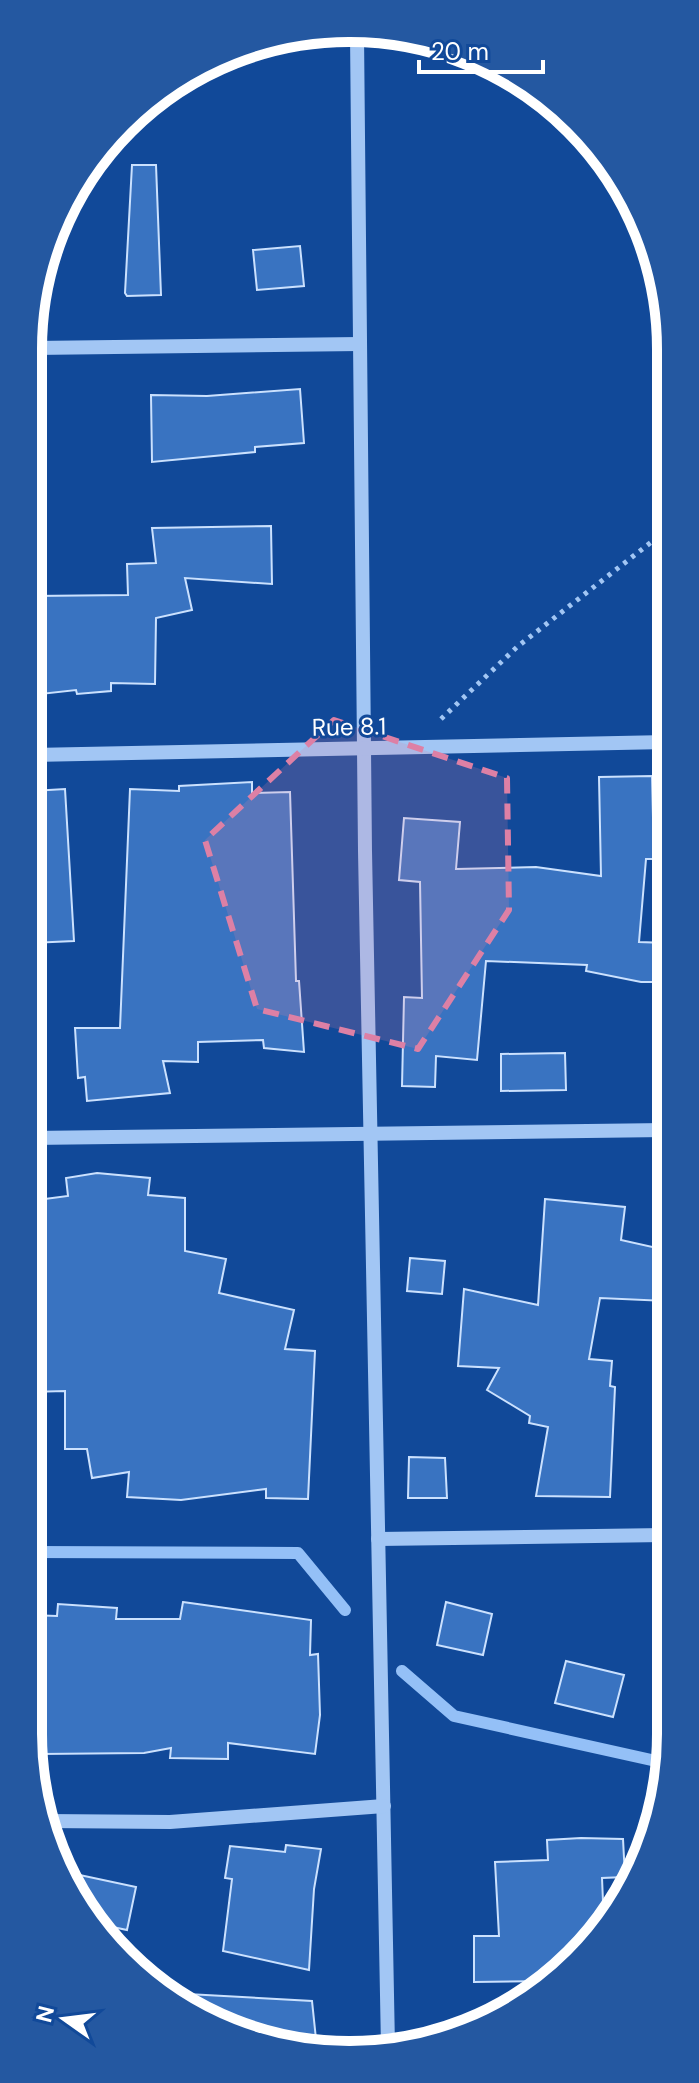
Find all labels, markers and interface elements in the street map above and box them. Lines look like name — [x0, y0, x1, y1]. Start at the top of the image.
scale bar — [419, 24, 543, 74]
text: 20 m — [431, 36, 489, 67]
street label: Rue 8.1 — [312, 710, 386, 743]
north arrow — [24, 1979, 104, 2059]
text: N — [29, 2003, 61, 2026]

